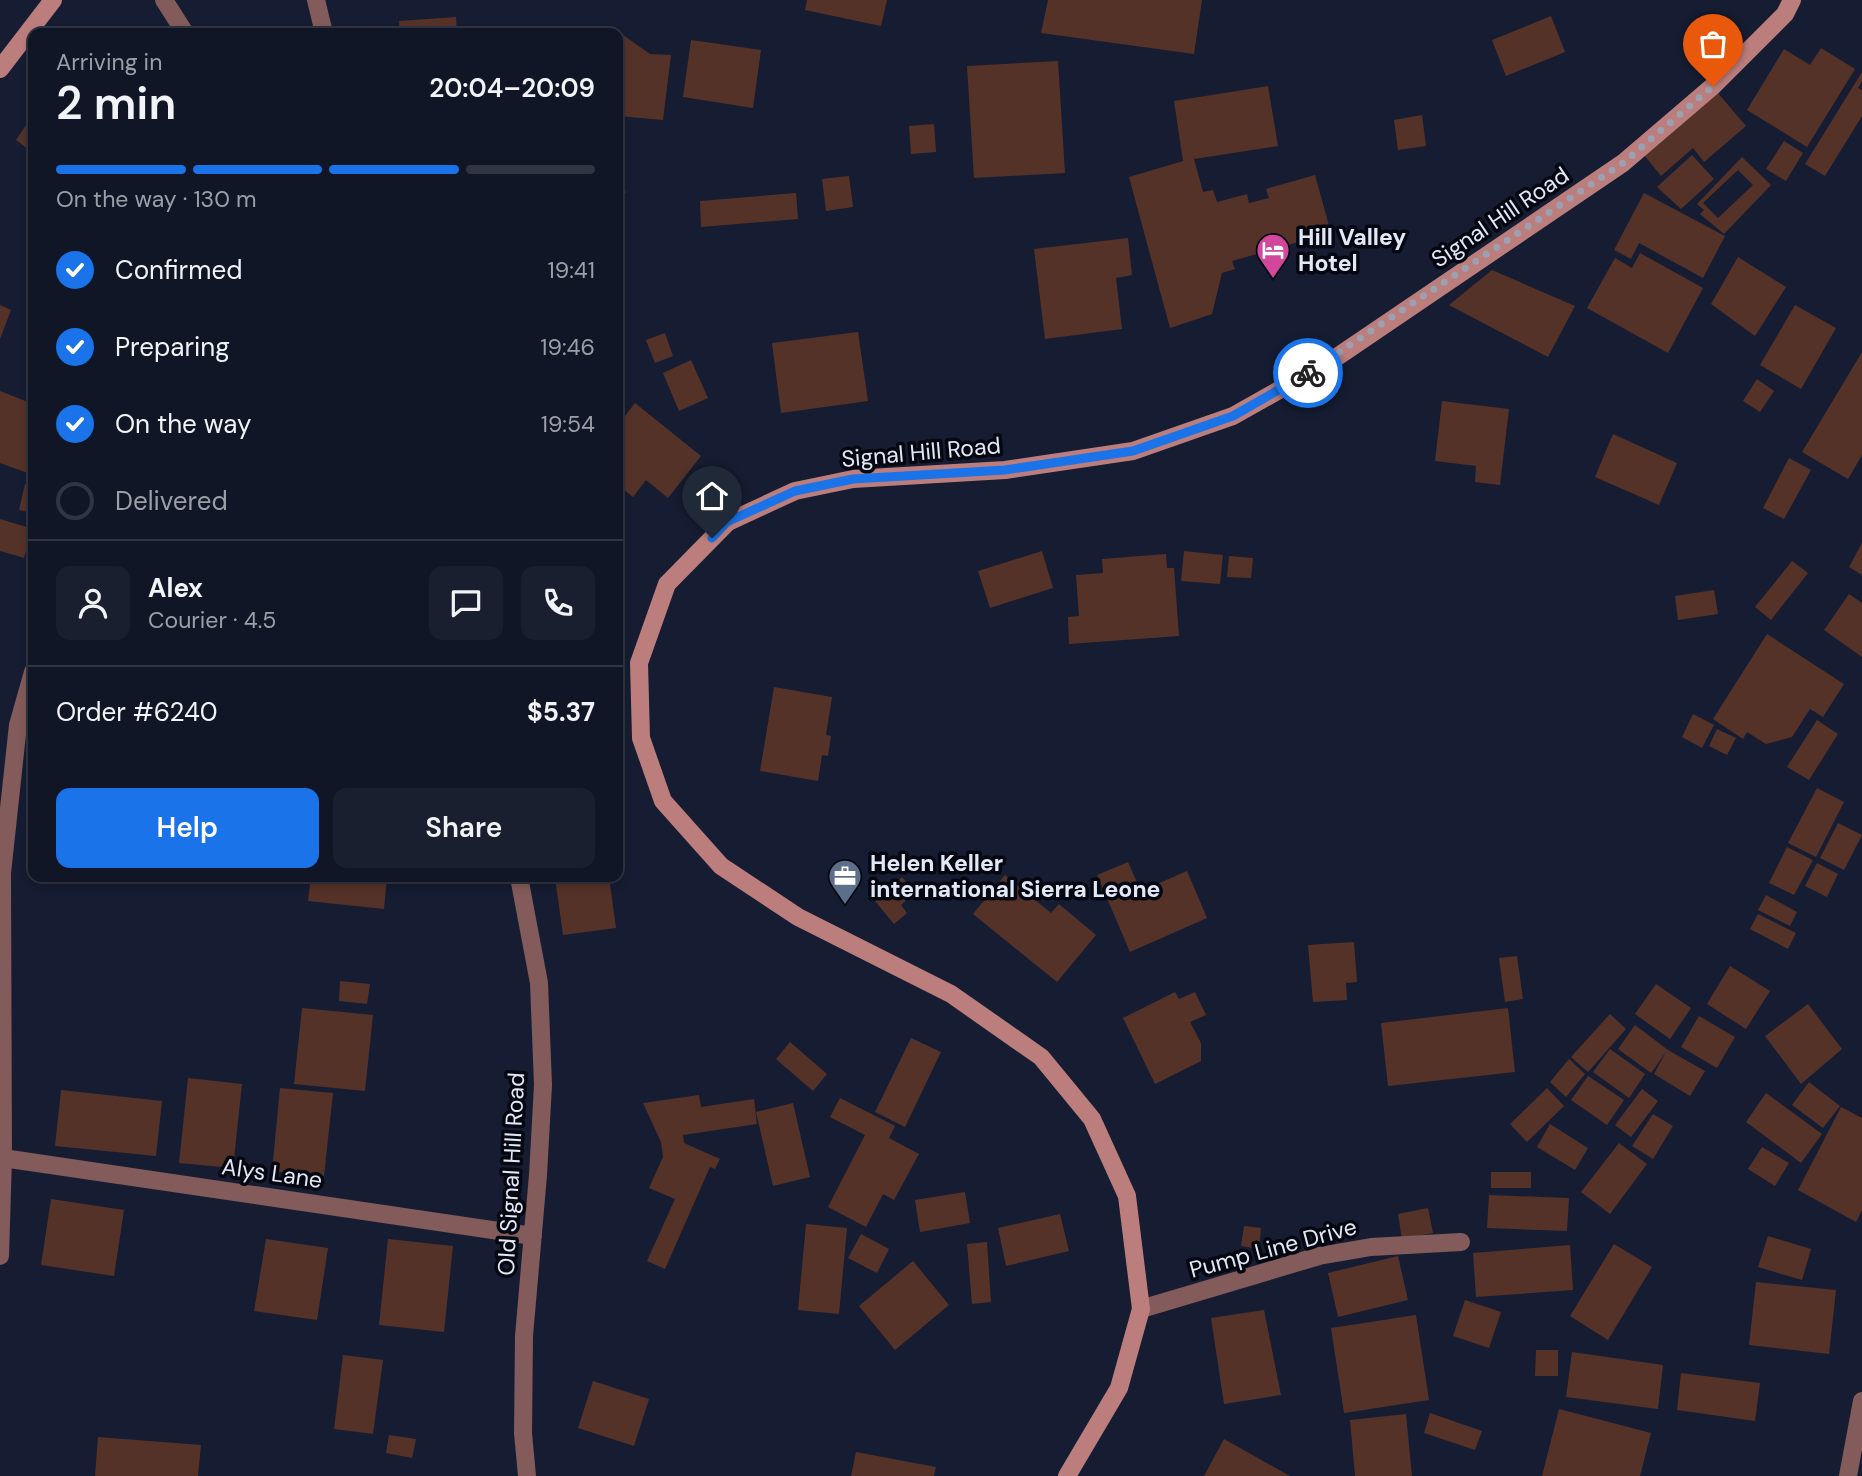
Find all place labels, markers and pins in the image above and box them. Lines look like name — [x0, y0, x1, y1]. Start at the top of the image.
pin — [1683, 14, 1743, 86]
place label: Hill Valley Hotel — [1298, 222, 1406, 278]
hotel icon: Hill Valley Hotel — [1254, 231, 1292, 280]
pin — [682, 466, 742, 538]
place label: Helen Keller international Sierra Leone — [870, 848, 1160, 904]
office icon: Helen Keller international Sierra Leone — [826, 857, 864, 906]

